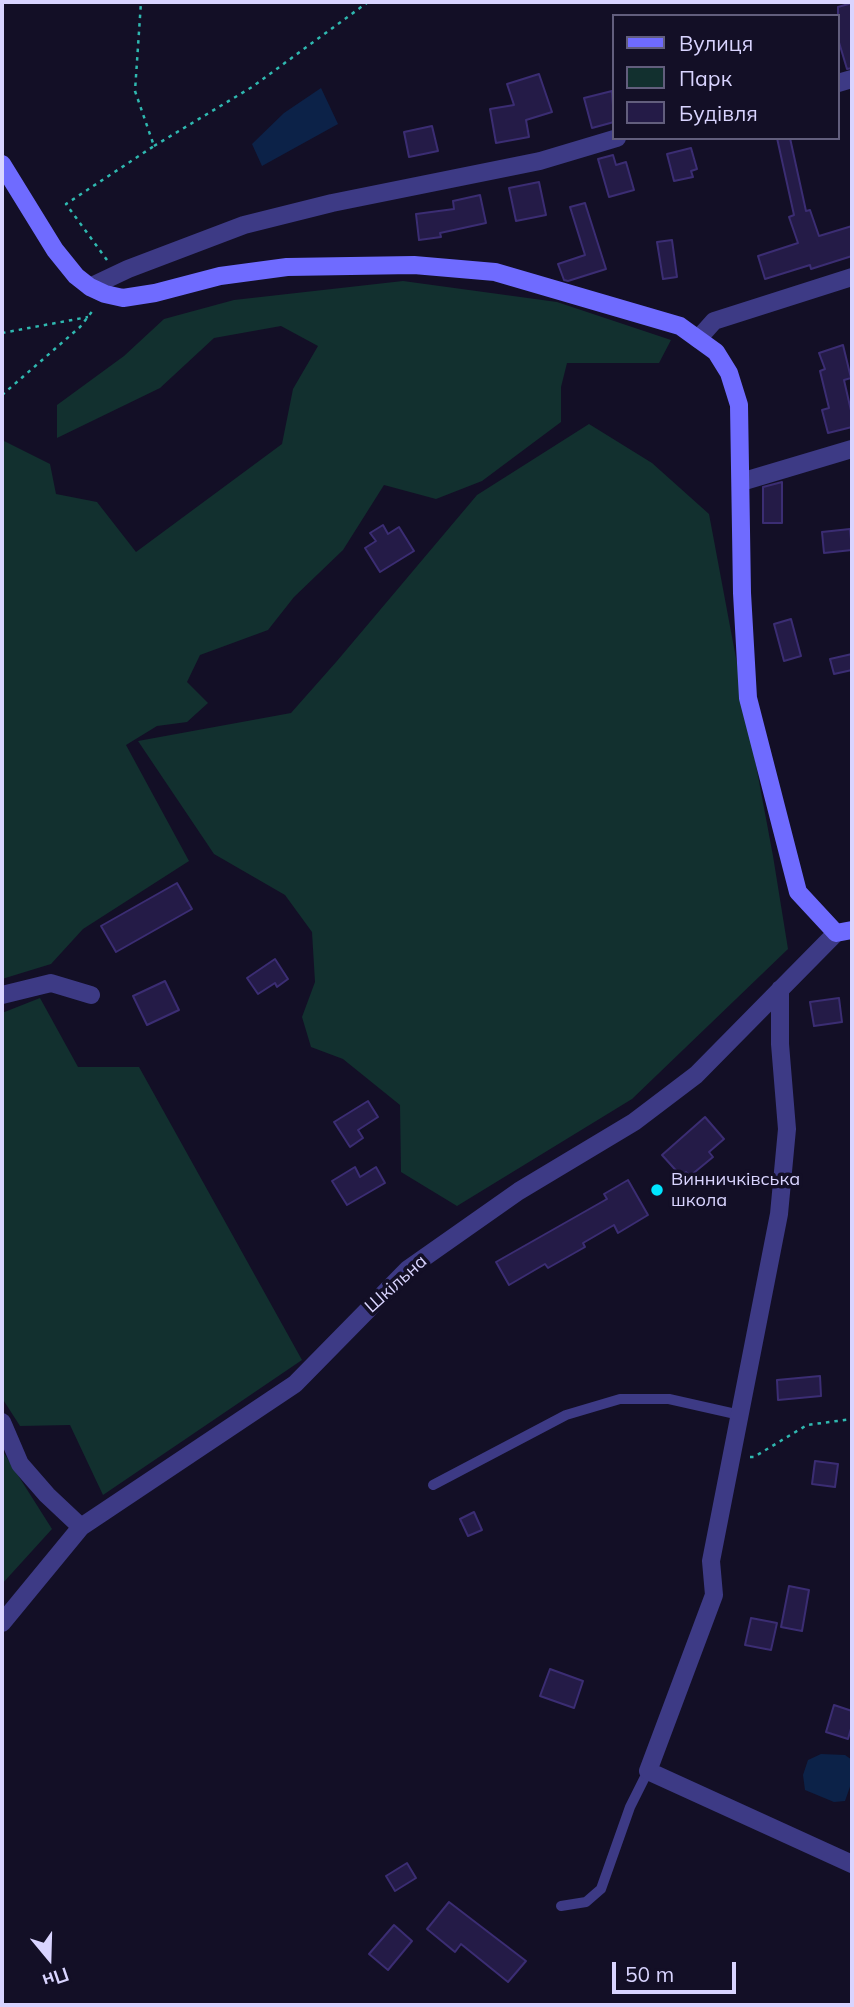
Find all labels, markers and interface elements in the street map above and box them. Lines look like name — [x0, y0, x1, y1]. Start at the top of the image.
legend — [612, 14, 840, 140]
text: Вулиця — [679, 30, 753, 56]
text: Парк — [679, 65, 732, 91]
text: Будівля — [679, 100, 758, 126]
place label: Винничківська школа — [671, 1169, 800, 1212]
marker: Винничківська школа — [649, 1182, 665, 1198]
street label: Шкільна — [361, 1251, 431, 1317]
north arrow — [14, 1923, 84, 1993]
scale bar — [616, 1948, 740, 1992]
text: 50 m — [625, 1961, 674, 1987]
text: Пн — [39, 1962, 72, 1994]

